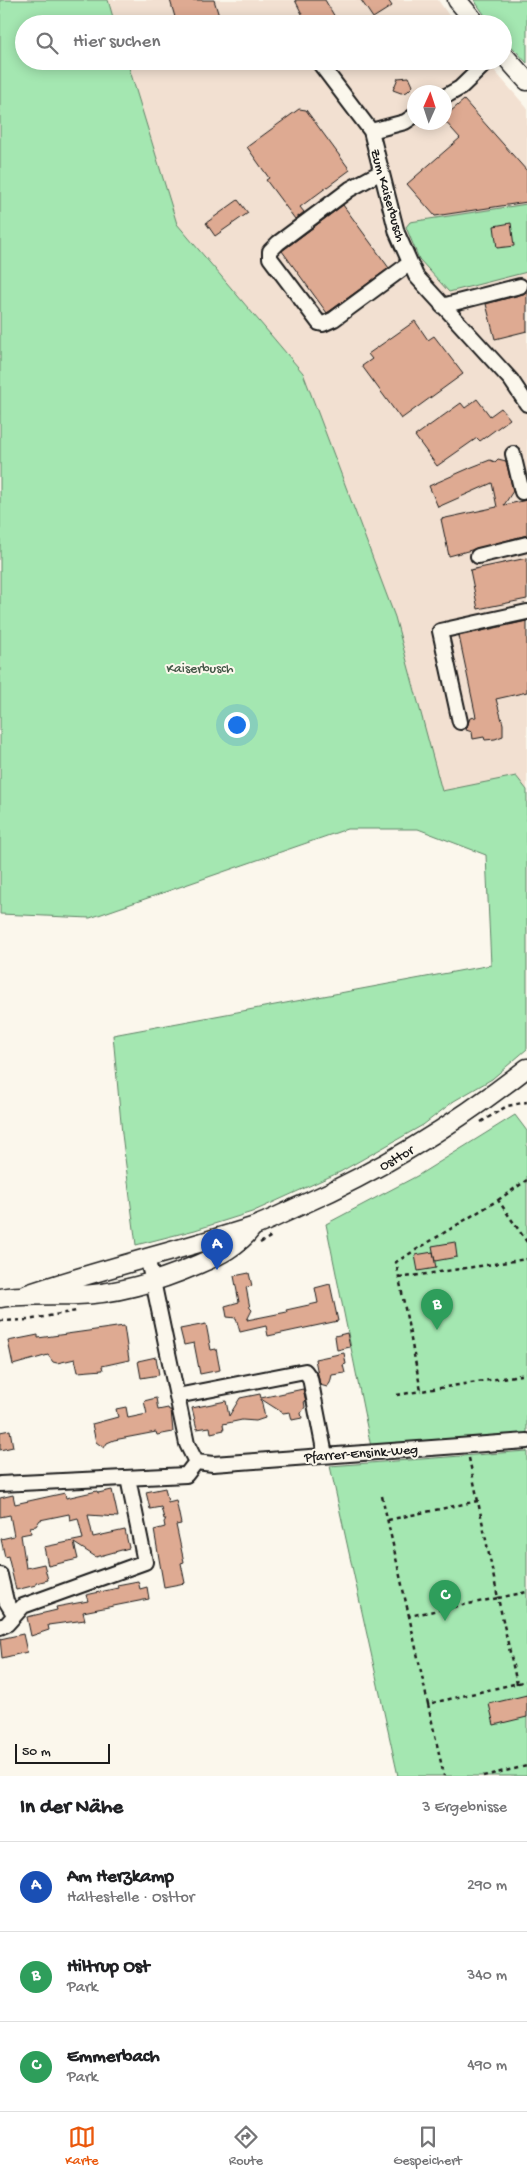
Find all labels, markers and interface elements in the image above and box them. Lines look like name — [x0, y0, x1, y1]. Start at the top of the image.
search box — [15, 15, 512, 70]
icon: search — [33, 29, 61, 57]
text: Hier suchen — [73, 31, 160, 54]
north arrow — [407, 85, 452, 130]
street label: Zum Kaiserbusch — [365, 147, 408, 245]
park label: Kaiserbusch — [166, 661, 234, 678]
your location — [224, 712, 250, 738]
street label: Osttor — [377, 1142, 419, 1176]
pin: A — [201, 1229, 233, 1270]
pin: B — [421, 1289, 453, 1330]
street label: Pfarrer-Ensink-Weg — [303, 1442, 419, 1467]
pin: C — [429, 1580, 461, 1621]
scale bar — [15, 1741, 110, 1764]
text: 50 m — [22, 1744, 51, 1761]
text: In der Nähe — [20, 1796, 123, 1821]
text: 3 Ergebnisse — [422, 1799, 507, 1818]
text: Am Herzkamp — [67, 1866, 174, 1889]
text: A — [31, 1877, 41, 1896]
text: 290 m — [467, 1877, 507, 1896]
text: Haltestelle · Osttor — [67, 1889, 194, 1908]
text: Hiltrup Ost — [67, 1956, 150, 1979]
text: B — [32, 1967, 40, 1986]
text: 340 m — [467, 1967, 507, 1986]
text: Park — [67, 1979, 98, 1998]
text: Emmerbach — [67, 2046, 160, 2069]
text: C — [32, 2057, 40, 2076]
text: 490 m — [467, 2057, 507, 2076]
text: Park — [67, 2069, 98, 2088]
tab: Karte — [65, 2123, 99, 2170]
tab: Route — [229, 2123, 263, 2170]
tab: Gespeichert — [393, 2123, 462, 2170]

